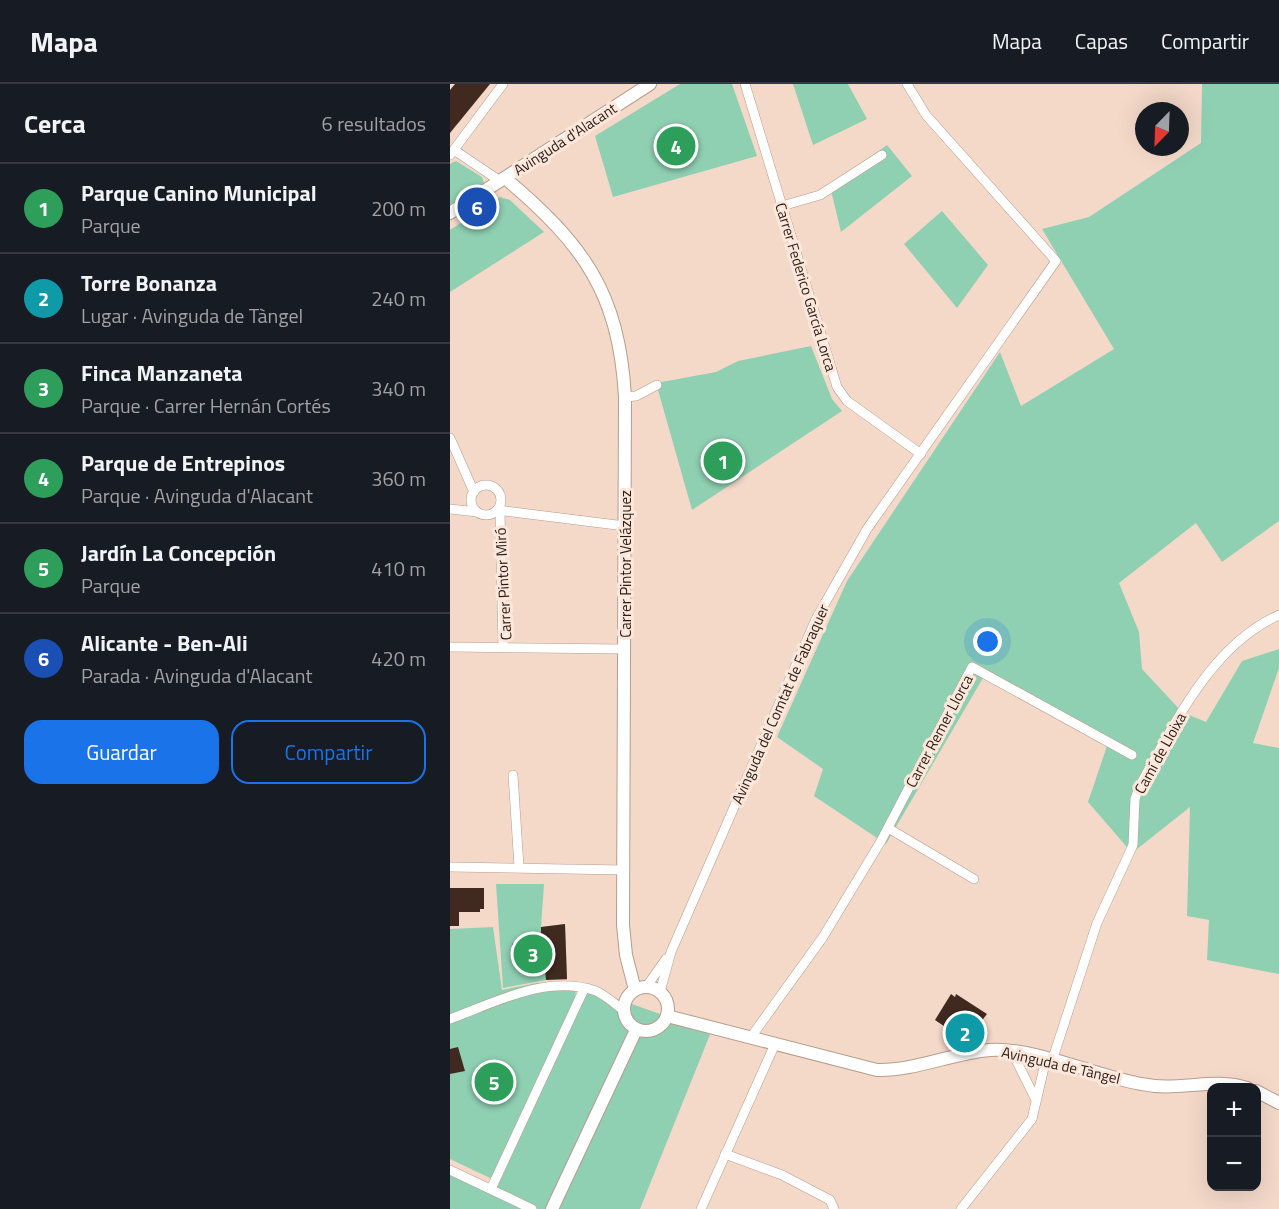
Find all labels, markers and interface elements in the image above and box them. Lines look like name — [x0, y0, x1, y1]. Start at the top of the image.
text: Mapa — [30, 20, 98, 63]
text: Mapa — [992, 25, 1042, 57]
text: Capas — [1075, 25, 1128, 57]
text: Compartir — [1161, 25, 1249, 57]
street label: Avinguda d'Alacant — [509, 96, 622, 181]
north arrow — [1135, 102, 1189, 156]
text: Cerca — [24, 104, 86, 143]
text: 6 resultados — [322, 108, 426, 139]
pin: 4 — [656, 124, 696, 168]
text: Parque Canino Municipal — [81, 176, 317, 210]
pin: 6 — [458, 184, 496, 230]
text: 1 — [38, 193, 49, 224]
text: 200 m — [371, 193, 426, 224]
street label: Carrer Federico García Lorca — [769, 200, 843, 375]
text: Parque — [81, 210, 141, 241]
text: Torre Bonanza — [81, 266, 217, 300]
text: 2 — [38, 283, 49, 314]
text: 240 m — [371, 283, 426, 314]
text: Lugar · Avinguda de Tàngel — [81, 300, 303, 331]
text: Finca Manzaneta — [81, 356, 243, 390]
text: 3 — [38, 373, 49, 404]
text: 340 m — [371, 373, 426, 404]
text: Parque · Carrer Hernán Cortés — [81, 390, 331, 421]
pin: 1 — [704, 438, 742, 484]
text: Parque de Entrepinos — [81, 446, 285, 480]
text: 4 — [38, 463, 49, 494]
text: 360 m — [371, 463, 426, 494]
text: Parque · Avinguda d'Alacant — [81, 480, 313, 511]
street label: Carrer Pintor Velázquez — [614, 490, 637, 638]
street label: Carrer Pintor Miró — [489, 527, 517, 641]
text: Jardín La Concepción — [81, 536, 276, 570]
text: 5 — [38, 553, 49, 584]
text: 410 m — [371, 553, 426, 584]
text: Parque — [81, 570, 141, 601]
street label: Avinguda del Comtat de Fabraquer — [725, 600, 835, 808]
text: Alicante - Ben-Ali — [81, 626, 248, 660]
your location — [973, 627, 1002, 656]
text: 6 — [38, 643, 49, 674]
text: 420 m — [371, 643, 426, 674]
text: Parada · Avinguda d'Alacant — [81, 660, 313, 691]
street label: Carrer Remer Llorca — [900, 670, 979, 792]
street label: Camí de Lloixa — [1128, 708, 1192, 798]
button: Guardar — [24, 720, 219, 784]
button: Compartir — [231, 720, 426, 784]
pin: 3 — [514, 932, 553, 976]
pin: 2 — [946, 1010, 984, 1056]
street label: Avinguda de Tàngel — [999, 1040, 1123, 1090]
pin: 5 — [474, 1060, 513, 1104]
map controls — [1207, 1083, 1261, 1191]
button: + — [1207, 1083, 1261, 1137]
button: − — [1207, 1137, 1261, 1191]

